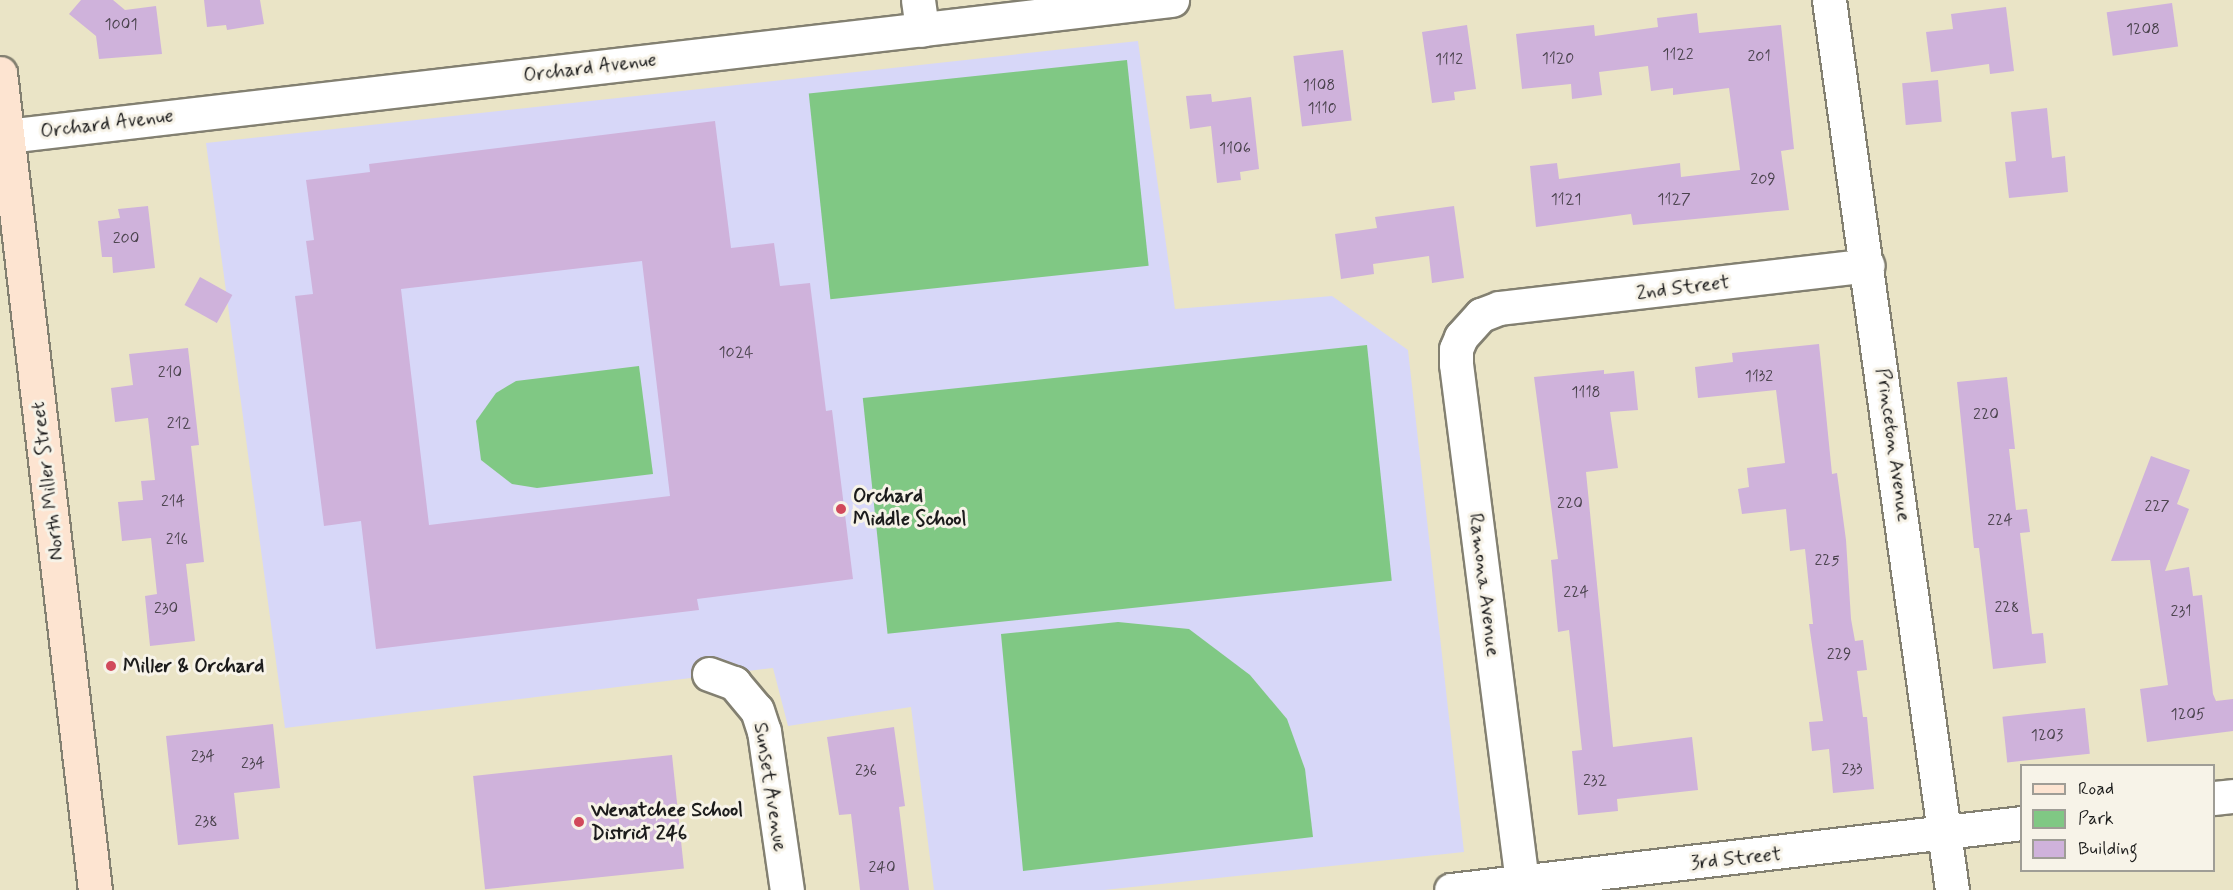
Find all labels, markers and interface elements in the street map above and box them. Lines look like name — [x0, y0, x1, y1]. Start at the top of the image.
house number: 1001 — [104, 15, 138, 35]
house number: 1208 — [2126, 20, 2160, 40]
house number: 1122 — [1662, 45, 1694, 65]
house number: 201 — [1747, 47, 1771, 67]
street label: Orchard Avenue — [520, 48, 660, 88]
house number: 1120 — [1542, 49, 1574, 69]
house number: 1112 — [1435, 50, 1463, 70]
house number: 1108 — [1303, 76, 1335, 96]
house number: 1110 — [1307, 99, 1337, 119]
street label: Orchard Avenue — [37, 104, 177, 144]
house number: 1106 — [1219, 139, 1251, 159]
house number: 209 — [1750, 170, 1776, 190]
house number: 1121 — [1551, 190, 1581, 210]
house number: 1127 — [1657, 190, 1691, 210]
house number: 200 — [113, 229, 139, 249]
street label: 2nd Street — [1636, 270, 1730, 306]
house number: 1024 — [718, 343, 754, 363]
house number: 210 — [158, 363, 182, 383]
house number: 1132 — [1745, 367, 1773, 387]
street label: Princeton Avenue — [1870, 367, 1916, 523]
house number: 1118 — [1571, 383, 1601, 403]
street label: North Miller Street — [26, 398, 70, 564]
house number: 220 — [1973, 405, 1999, 425]
house number: 212 — [167, 414, 191, 434]
place label: Orchard Middle School — [853, 485, 967, 532]
house number: 214 — [161, 492, 185, 512]
house number: 220 — [1557, 494, 1583, 514]
house number: 227 — [2144, 497, 2170, 517]
marker: Orchard Middle School — [834, 502, 848, 516]
house number: 224 — [1987, 511, 2013, 531]
street label: Ramona Avenue — [1463, 512, 1505, 658]
house number: 216 — [166, 530, 188, 550]
house number: 225 — [1814, 551, 1840, 571]
house number: 224 — [1563, 583, 1589, 603]
house number: 228 — [1995, 598, 2019, 618]
house number: 230 — [154, 599, 178, 619]
house number: 231 — [2171, 602, 2191, 622]
house number: 229 — [1827, 645, 1851, 665]
place label: Miller & Orchard — [123, 654, 264, 678]
marker: Miller & Orchard — [104, 659, 118, 673]
house number: 1205 — [2171, 705, 2205, 725]
street label: Sunset Avenue — [748, 722, 792, 852]
house number: 1203 — [2031, 726, 2063, 746]
house number: 234 — [191, 747, 215, 767]
house number: 234 — [241, 754, 265, 774]
house number: 233 — [1841, 760, 1863, 780]
house number: 236 — [855, 761, 877, 781]
legend — [2020, 764, 2215, 872]
house number: 232 — [1583, 771, 1607, 791]
text: Road — [2078, 777, 2114, 801]
place label: Wenatchee School District 246 — [591, 798, 743, 845]
text: Park — [2078, 807, 2114, 831]
house number: 238 — [194, 812, 218, 832]
marker: Wenatchee School District 246 — [572, 815, 586, 829]
text: Building — [2078, 837, 2138, 861]
street label: 3rd Street — [1690, 842, 1782, 876]
house number: 240 — [868, 858, 896, 878]

